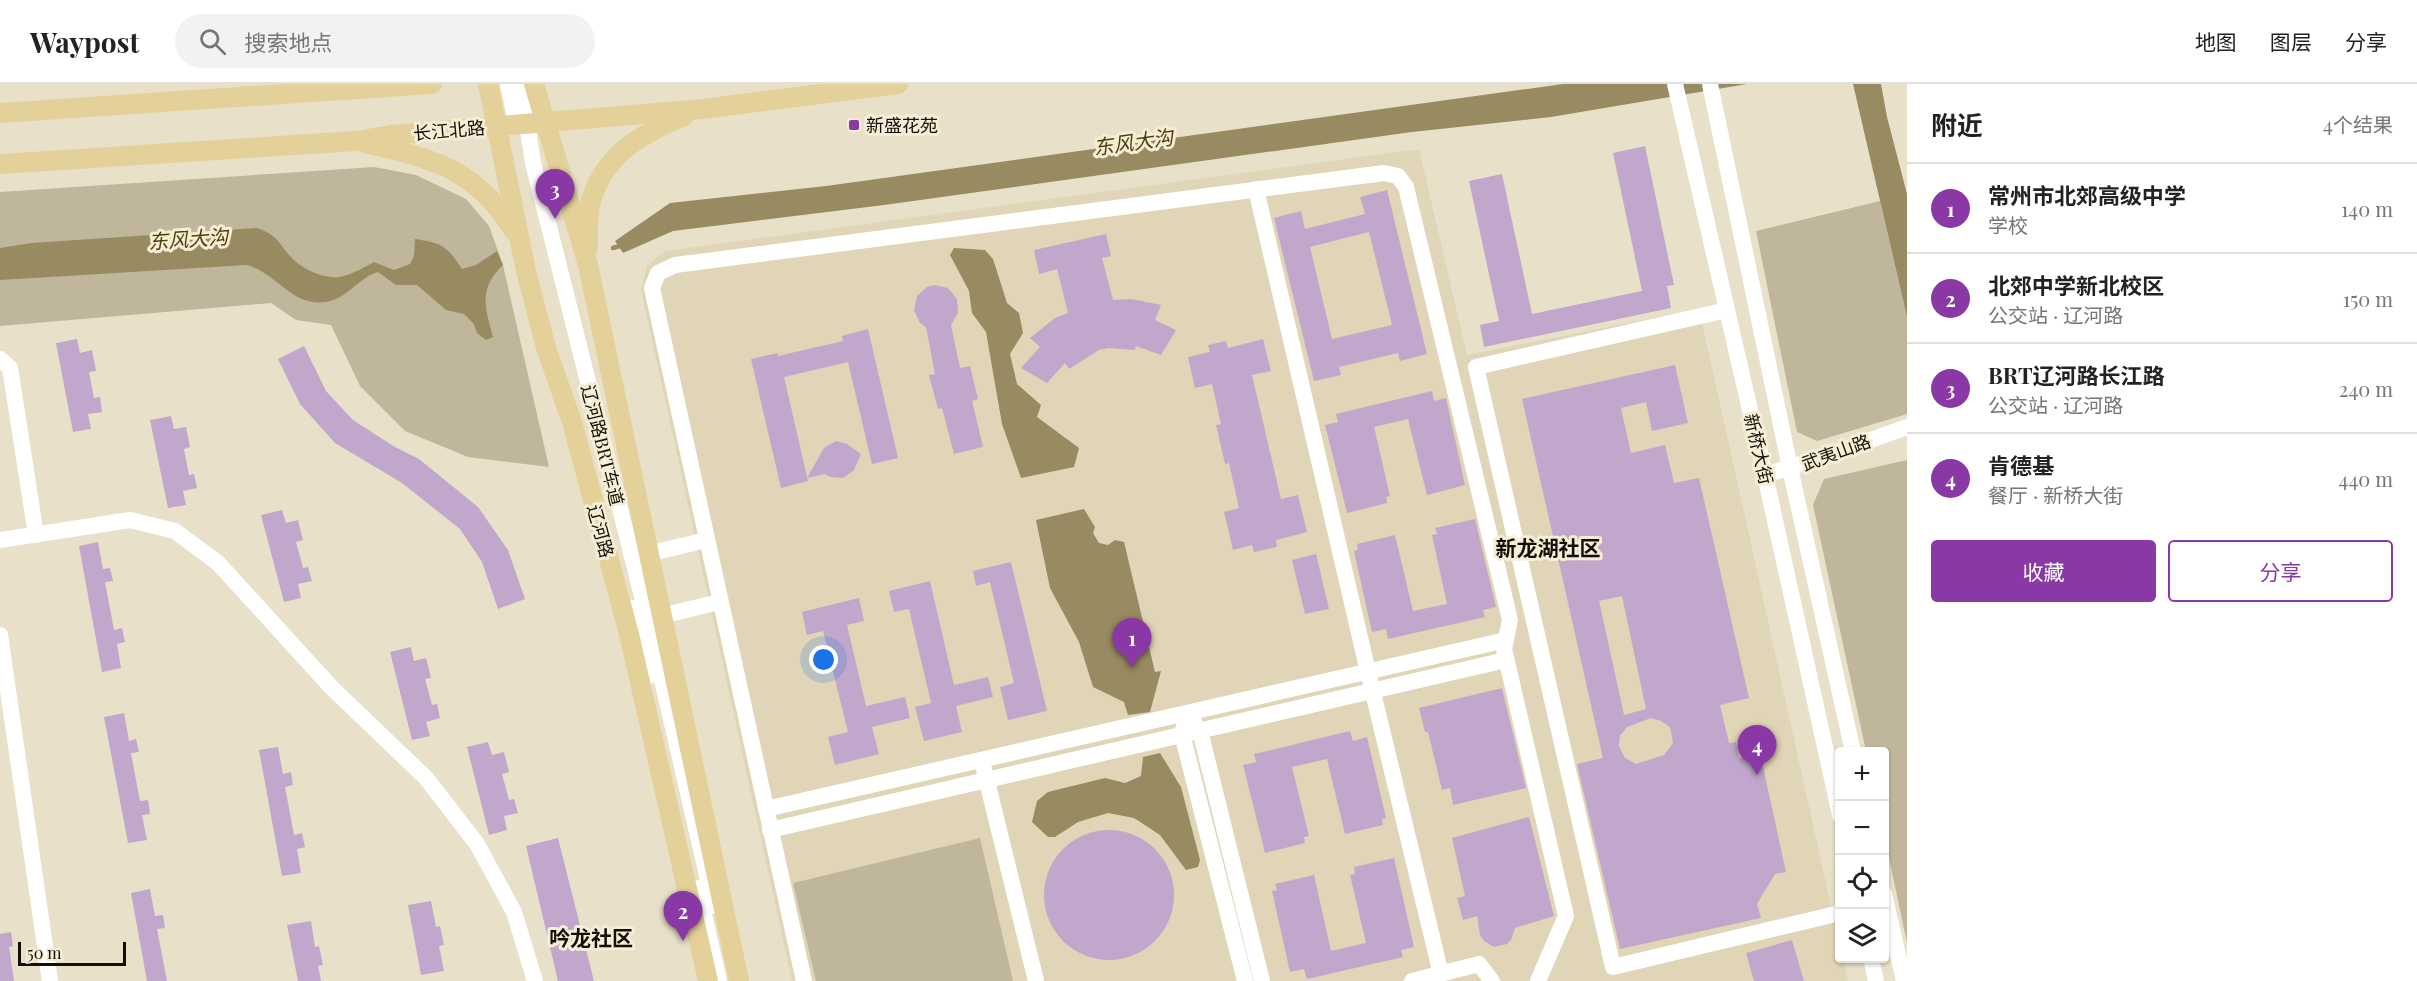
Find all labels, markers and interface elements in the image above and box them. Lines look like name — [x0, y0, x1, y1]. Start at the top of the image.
search box — [175, 14, 595, 68]
text: Waypost — [30, 23, 139, 60]
icon: search — [196, 25, 229, 58]
text: 搜索地点 — [244, 27, 332, 57]
text: 地图 — [2195, 27, 2237, 55]
text: 图层 — [2270, 27, 2312, 55]
text: 分享 — [2345, 27, 2387, 55]
text: 附近 — [1931, 107, 1983, 142]
text: 4个结果 — [2323, 110, 2393, 137]
place label: 新盛花苑 — [866, 113, 938, 137]
street label: 长江北路 — [412, 115, 486, 145]
marker: 新盛花苑 — [847, 118, 861, 132]
water label: 东风大沟 — [1092, 122, 1176, 160]
pin: 3 — [536, 170, 574, 219]
text: 常州市北郊高级中学 — [1988, 180, 2186, 210]
text: 1 — [1947, 195, 1954, 222]
text: 140 m — [2341, 195, 2393, 222]
text: 学校 — [1988, 211, 2028, 238]
water label: 东风大沟 — [147, 222, 231, 254]
text: 北郊中学新北校区 — [1988, 270, 2164, 300]
text: 2 — [1945, 285, 1956, 312]
text: 150 m — [2343, 285, 2393, 312]
text: 公交站 · 辽河路 — [1988, 301, 2123, 328]
text: BRT辽河路长江路 — [1988, 360, 2165, 390]
text: 3 — [1946, 375, 1955, 402]
text: 240 m — [2339, 375, 2393, 402]
street label: 辽河路BRT车道 — [576, 382, 630, 508]
text: 公交站 · 辽河路 — [1988, 391, 2123, 418]
street label: 新桥大街 — [1739, 411, 1779, 487]
street label: 武夷山路 — [1798, 428, 1874, 476]
text: 肯德基 — [1988, 450, 2054, 480]
text: 4 — [1945, 465, 1956, 492]
text: 440 m — [2339, 465, 2393, 492]
text: 餐厅 · 新桥大街 — [1988, 481, 2123, 508]
street label: 辽河路 — [582, 502, 620, 560]
district label: 新龙湖社区 — [1496, 533, 1601, 561]
button: 收藏 — [1931, 540, 2156, 602]
button: 分享 — [2168, 540, 2393, 602]
pin: 1 — [1112, 618, 1152, 668]
your location — [809, 645, 838, 674]
pin: 4 — [1738, 726, 1776, 775]
map controls — [1835, 747, 1889, 963]
button: + — [1835, 747, 1889, 801]
button: − — [1835, 801, 1889, 855]
button: locate — [1835, 855, 1889, 909]
pin: 2 — [664, 892, 702, 941]
button: layers — [1835, 909, 1889, 963]
district label: 吟龙社区 — [549, 923, 633, 951]
scale bar — [18, 939, 126, 966]
text: 50 m — [27, 942, 61, 963]

